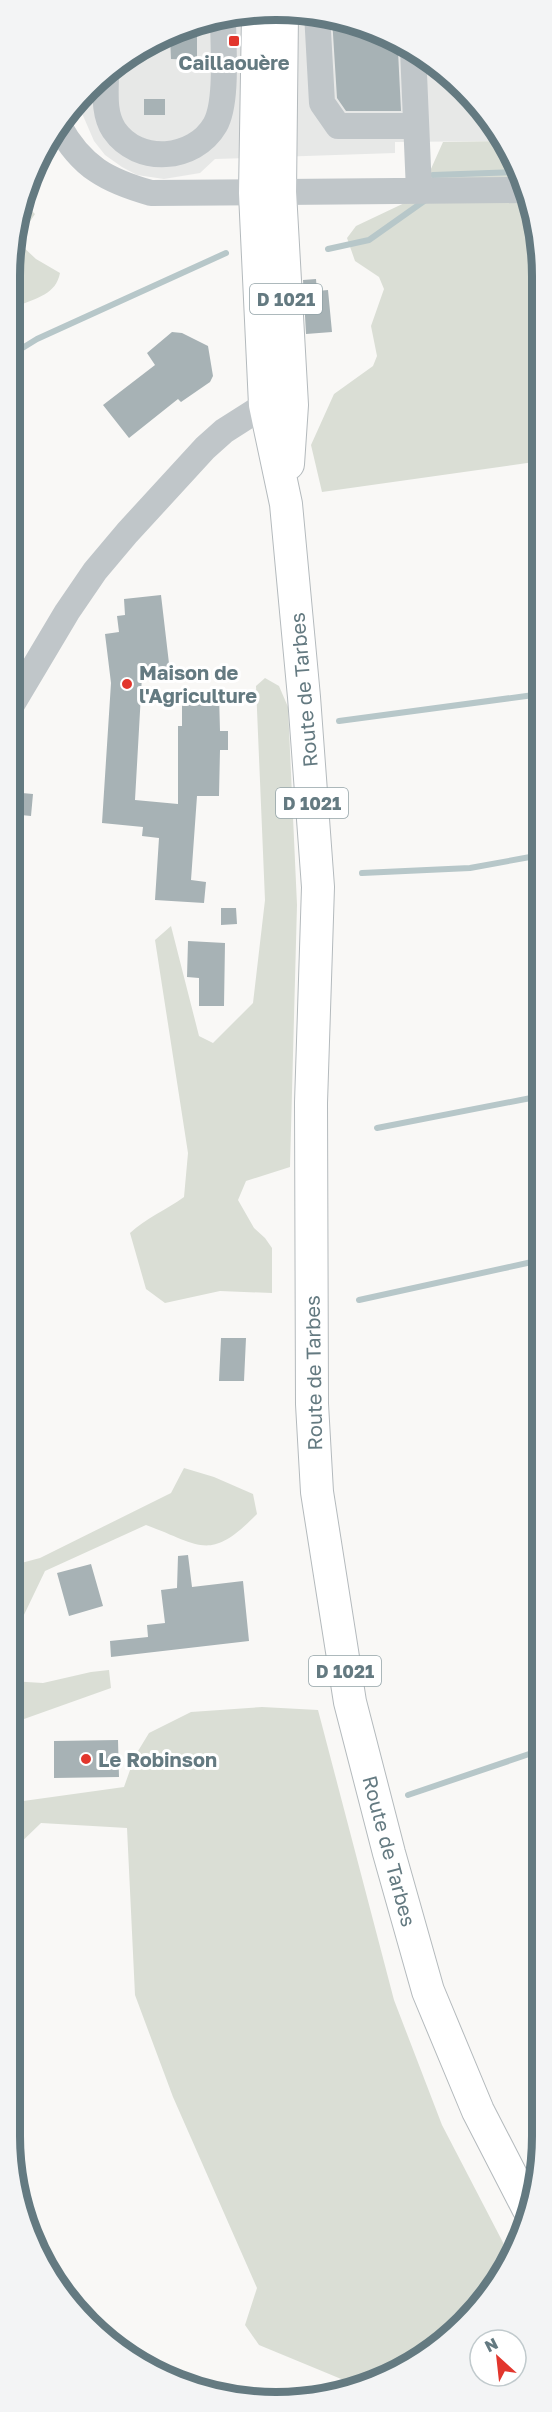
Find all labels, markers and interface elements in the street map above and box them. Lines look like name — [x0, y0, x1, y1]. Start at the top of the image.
marker: Caillaouère — [227, 34, 241, 48]
place label: Caillaouère — [178, 50, 290, 74]
road number: D 1021 — [250, 284, 322, 314]
street label: Route de Tarbes — [284, 612, 322, 768]
place label: Maison de l'Agriculture — [139, 660, 257, 707]
marker: Maison de l'Agriculture — [120, 677, 134, 691]
road number: D 1021 — [276, 788, 348, 818]
street label: Route de Tarbes — [300, 1295, 326, 1451]
road number: D 1021 — [309, 1656, 381, 1686]
place label: Le Robinson — [98, 1747, 217, 1771]
marker: Le Robinson — [79, 1752, 93, 1766]
street label: Route de Tarbes — [358, 1773, 422, 1929]
north arrow — [468, 2328, 528, 2388]
text: N — [481, 2333, 501, 2356]

